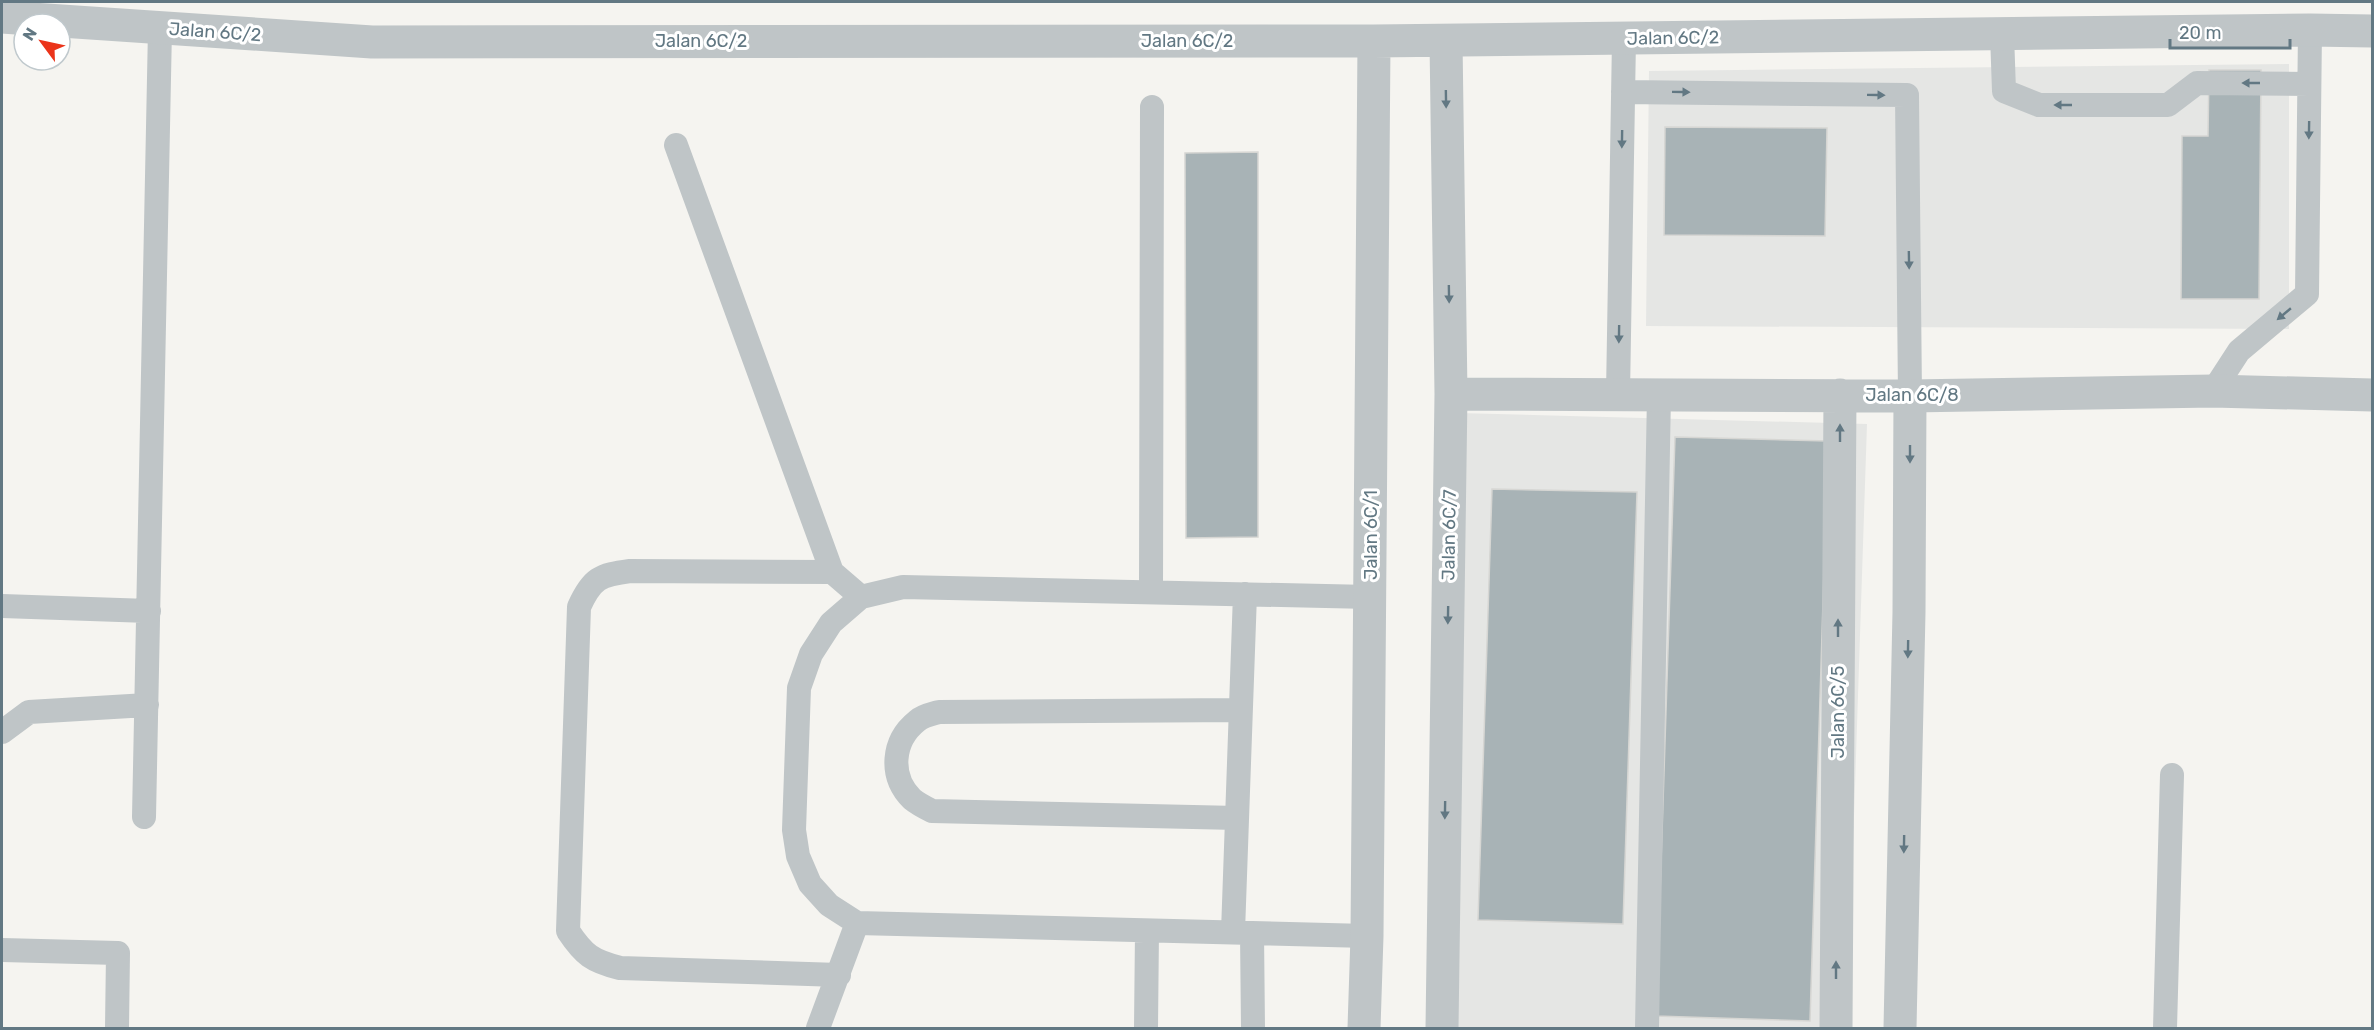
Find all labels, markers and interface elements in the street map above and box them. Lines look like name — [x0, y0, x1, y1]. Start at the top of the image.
north arrow — [12, 12, 72, 72]
scale bar — [2170, 12, 2290, 50]
street label: Jalan 6C/2 — [168, 18, 262, 46]
text: 20 m — [2179, 22, 2221, 44]
text: N — [19, 24, 41, 44]
street label: Jalan 6C/2 — [1627, 26, 1719, 50]
street label: Jalan 6C/2 — [655, 30, 747, 52]
street label: Jalan 6C/2 — [1141, 30, 1233, 52]
one-way arrow — [2241, 79, 2260, 88]
one-way arrow — [1672, 87, 1691, 97]
one-way arrow — [1442, 90, 1451, 109]
one-way arrow — [1867, 90, 1886, 100]
one-way arrow — [2054, 100, 2073, 110]
one-way arrow — [2304, 121, 2314, 140]
one-way arrow — [1617, 130, 1627, 149]
one-way arrow — [1904, 250, 1914, 269]
one-way arrow — [1444, 285, 1454, 304]
one-way arrow — [2277, 307, 2292, 320]
one-way arrow — [1614, 325, 1624, 344]
street label: Jalan 6C/8 — [1865, 384, 1959, 406]
one-way arrow — [1835, 424, 1845, 443]
one-way arrow — [1905, 445, 1915, 464]
street label: Jalan 6C/7 — [1437, 489, 1461, 581]
street label: Jalan 6C/1 — [1360, 490, 1382, 580]
one-way arrow — [1443, 606, 1453, 625]
one-way arrow — [1833, 619, 1843, 638]
one-way arrow — [1903, 640, 1913, 659]
street label: Jalan 6C/5 — [1827, 666, 1849, 758]
one-way arrow — [1440, 801, 1450, 820]
one-way arrow — [1899, 835, 1908, 854]
one-way arrow — [1831, 961, 1841, 980]

